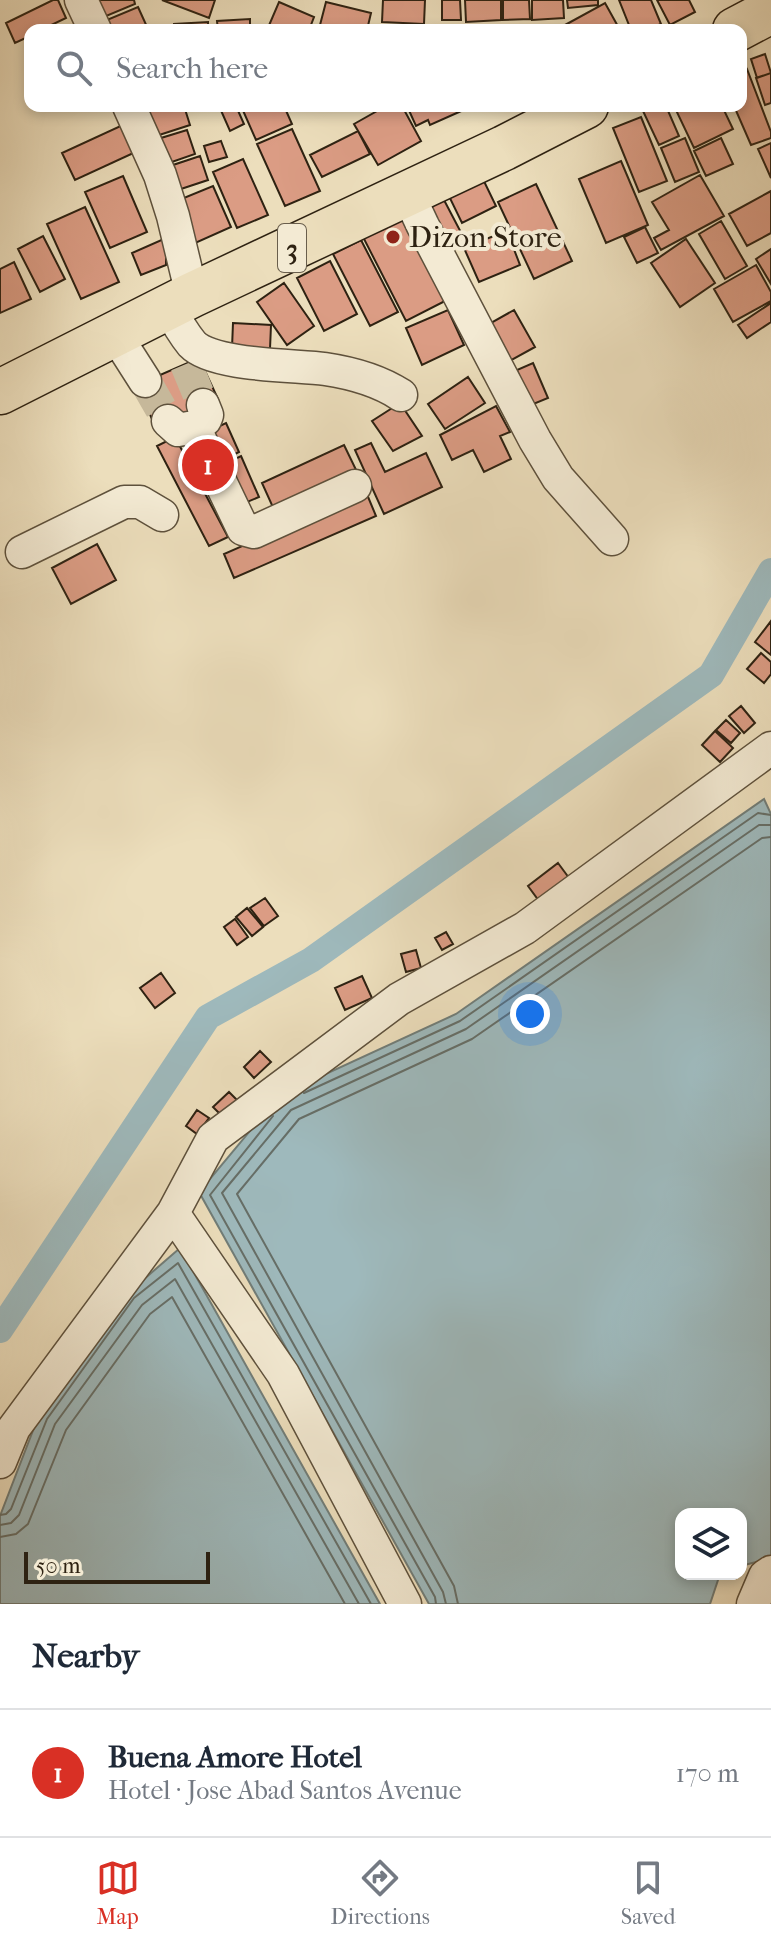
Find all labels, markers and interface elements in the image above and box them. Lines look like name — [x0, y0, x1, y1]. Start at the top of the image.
search box — [24, 24, 747, 112]
icon: search — [52, 46, 96, 90]
text: Search here — [116, 51, 268, 86]
place label: Dizon Store — [409, 220, 562, 255]
road number: 3 — [278, 224, 306, 272]
marker: Dizon Store — [384, 228, 402, 246]
pin: 1 — [182, 435, 234, 495]
your location — [510, 994, 550, 1034]
map controls — [675, 1508, 747, 1580]
button: layers — [675, 1508, 747, 1580]
scale bar — [24, 1548, 210, 1584]
text: 50 m — [36, 1553, 81, 1579]
text: Nearby — [32, 1636, 139, 1676]
text: Buena Amore Hotel — [108, 1740, 362, 1775]
text: 1 — [53, 1758, 63, 1789]
text: 170 m — [676, 1758, 739, 1789]
text: Hotel · Jose Abad Santos Avenue — [108, 1775, 462, 1806]
tab: Map — [96, 1856, 140, 1930]
tab: Directions — [331, 1856, 430, 1930]
tab: Saved — [621, 1856, 675, 1930]

